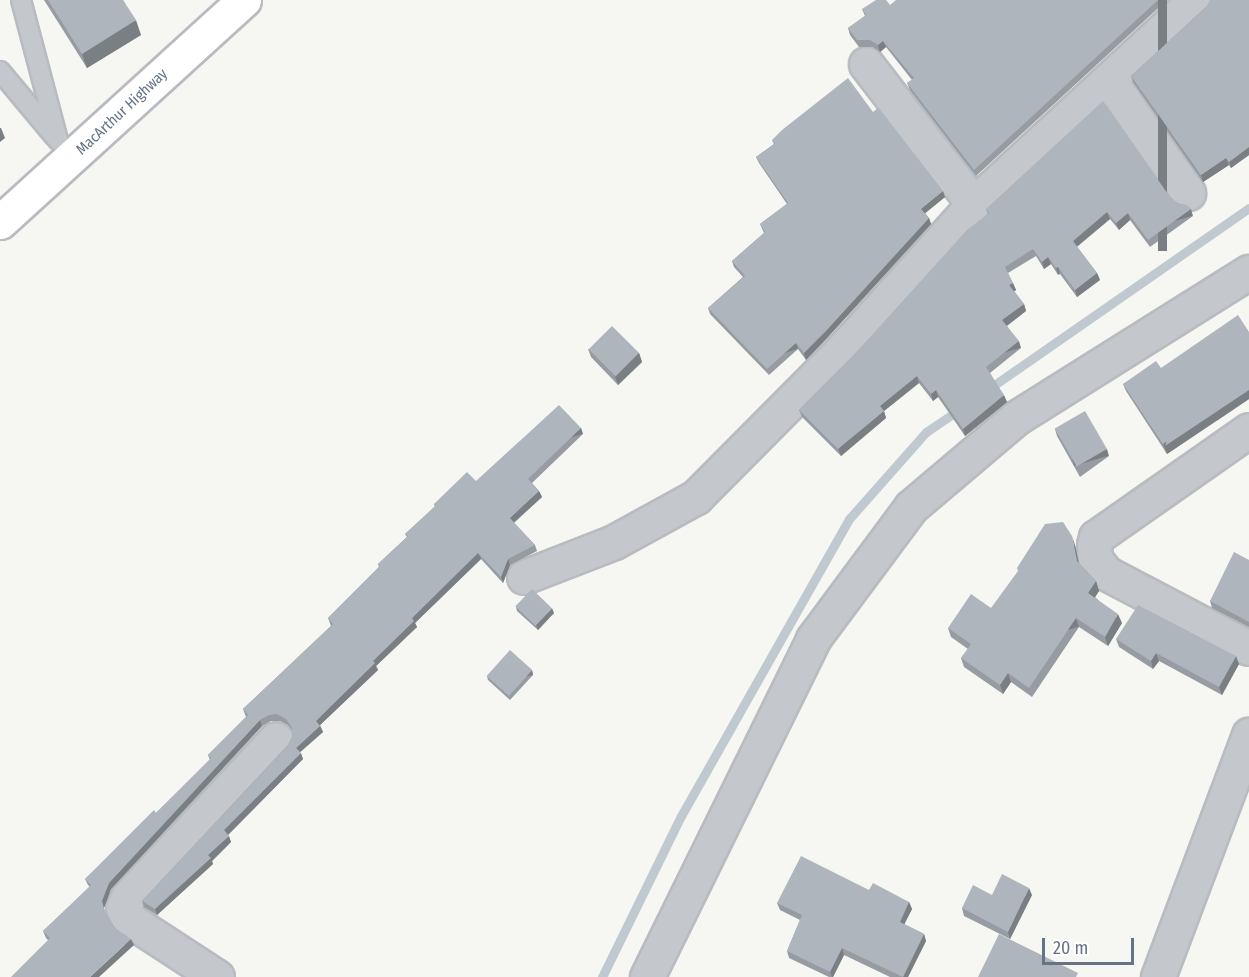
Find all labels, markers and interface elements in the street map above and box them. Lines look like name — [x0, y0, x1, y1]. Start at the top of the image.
street label: MacArthur Highway — [73, 65, 171, 159]
scale bar — [1045, 926, 1136, 964]
text: 20 m — [1053, 937, 1088, 959]

